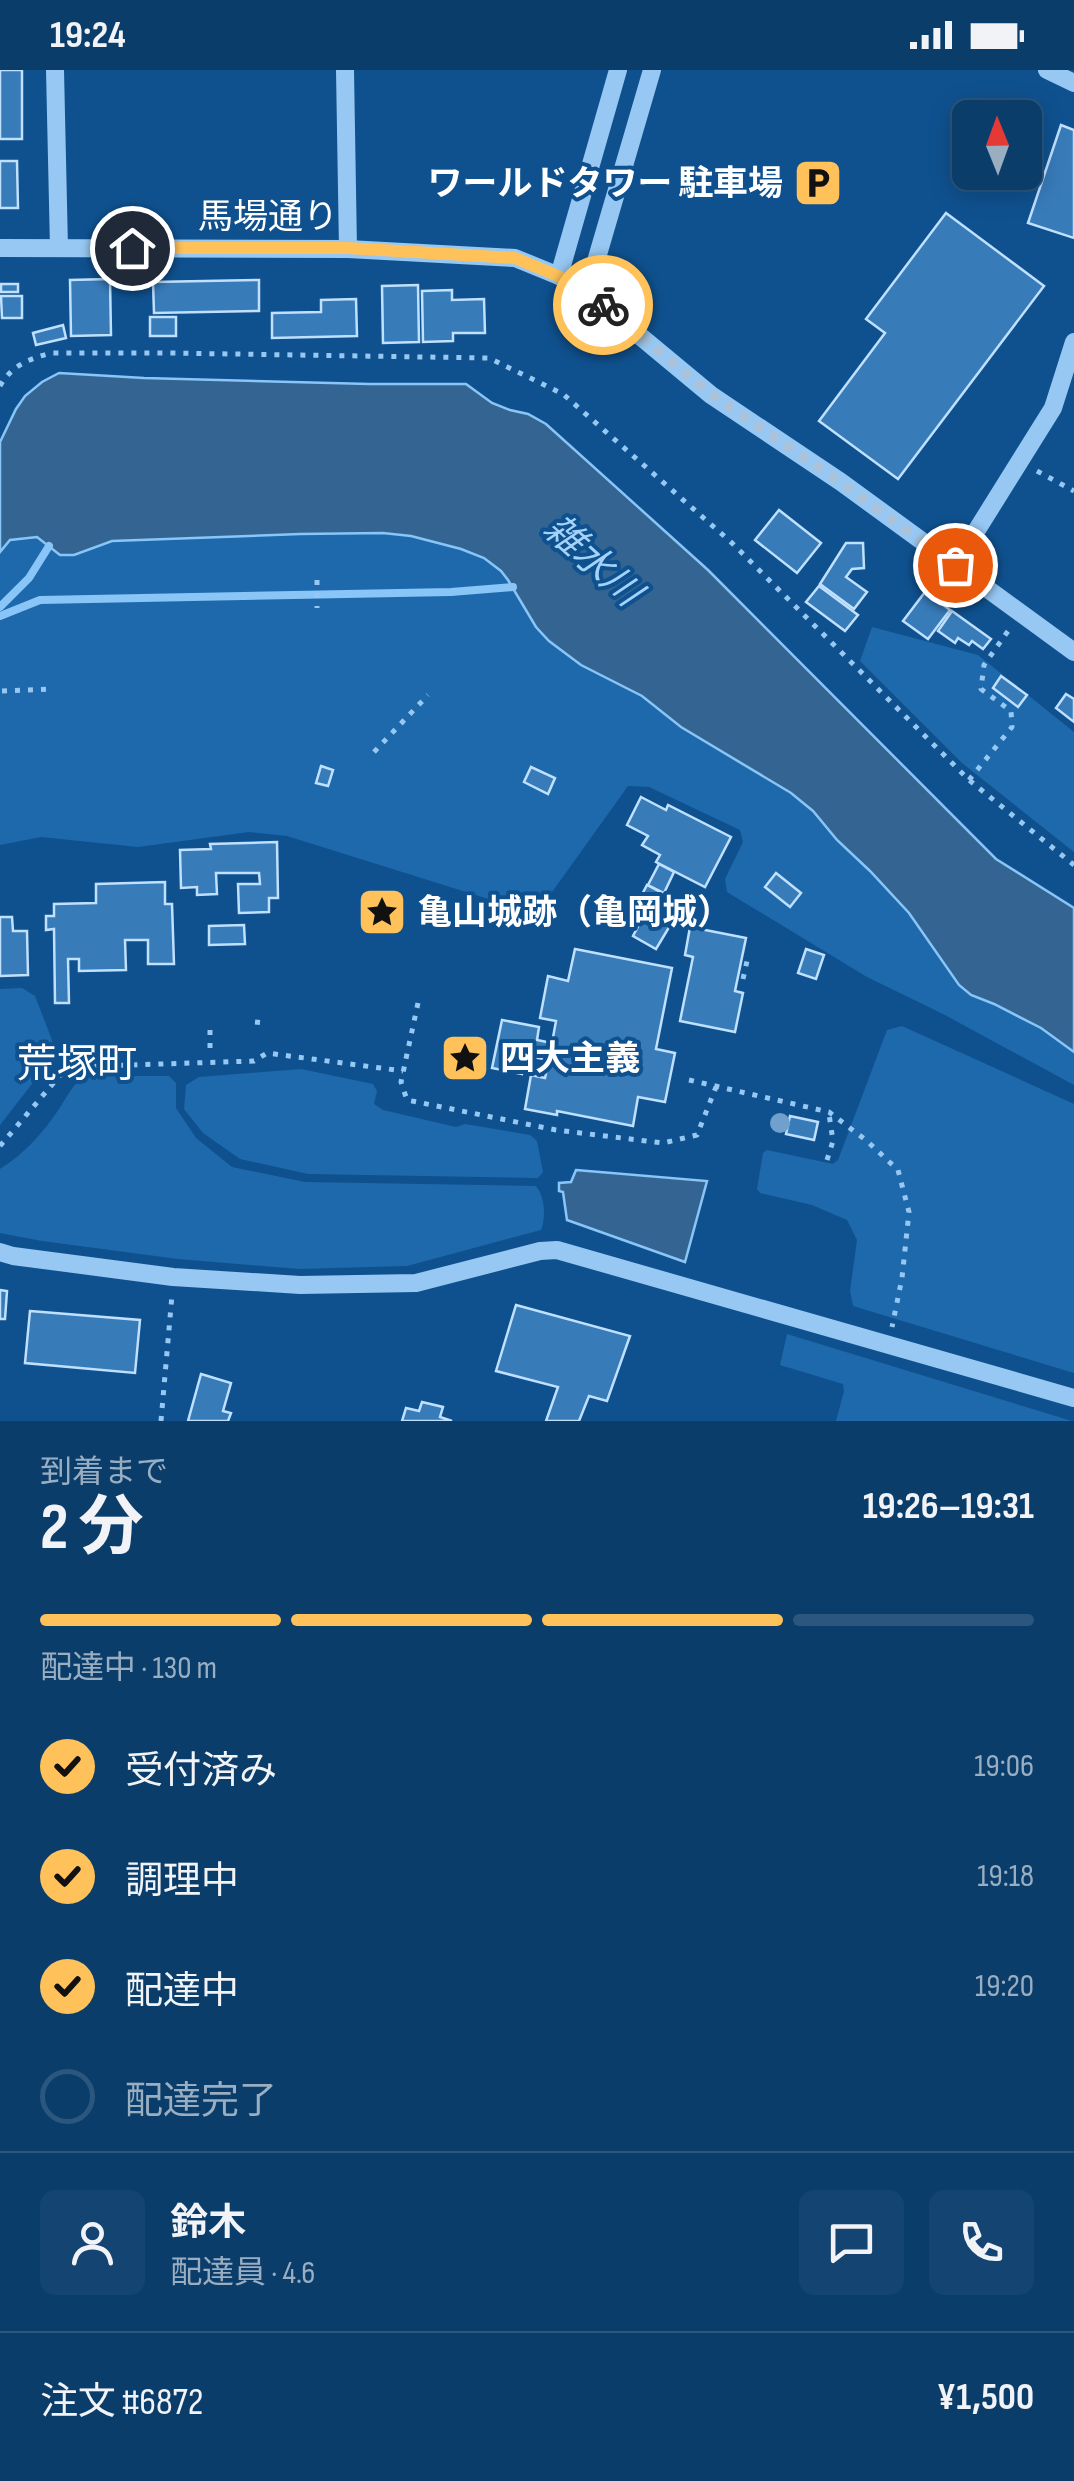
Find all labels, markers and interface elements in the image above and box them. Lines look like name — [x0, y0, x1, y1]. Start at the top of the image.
text: 19:24 — [50, 13, 126, 58]
north arrow — [952, 100, 1042, 190]
map controls — [952, 100, 1042, 190]
parking icon: ワールドタワー 駐車場 — [792, 157, 844, 209]
place label: ワールドタワー 駐車場 — [428, 163, 783, 206]
street label: 馬場通り — [198, 196, 338, 239]
pin — [90, 206, 175, 291]
icon: home — [105, 221, 160, 276]
courier — [553, 255, 653, 355]
icon: bike — [576, 278, 631, 333]
water label: 雑水川 — [535, 506, 652, 619]
pin — [913, 523, 998, 608]
icon: bag — [928, 538, 983, 593]
place icon: 亀山城跡（亀岡城） — [356, 886, 408, 938]
place label: 亀山城跡（亀岡城） — [417, 892, 732, 935]
place icon: 四大主義 — [439, 1032, 491, 1084]
place label: 四大主義 — [500, 1038, 640, 1081]
district label: 荒塚町 — [17, 1041, 137, 1089]
text: 到着まで — [40, 1453, 168, 1492]
text: 19:26–19:31 — [863, 1484, 1034, 1529]
text: 2 分 — [40, 1490, 144, 1568]
text: 配達中 · 130 m — [40, 1649, 217, 1688]
icon: check — [40, 1739, 95, 1794]
text: 19:06 — [974, 1747, 1034, 1786]
text: 受付済み — [125, 1749, 277, 1794]
icon: check — [40, 1849, 95, 1904]
text: 19:18 — [977, 1857, 1034, 1896]
text: 調理中 — [125, 1859, 239, 1904]
icon: check — [40, 1959, 95, 2014]
text: 19:20 — [975, 1967, 1034, 2006]
text: 配達中 — [125, 1969, 239, 2014]
text: 配達完了 — [125, 2079, 277, 2124]
button: person — [40, 2190, 145, 2295]
button: chat — [799, 2190, 904, 2295]
button: phone — [929, 2190, 1034, 2295]
text: 鈴木 — [170, 2201, 246, 2246]
text: 配達員 · 4.6 — [170, 2254, 315, 2293]
text: ¥1,500 — [937, 2375, 1034, 2420]
text: 注文 #6872 — [40, 2380, 203, 2425]

